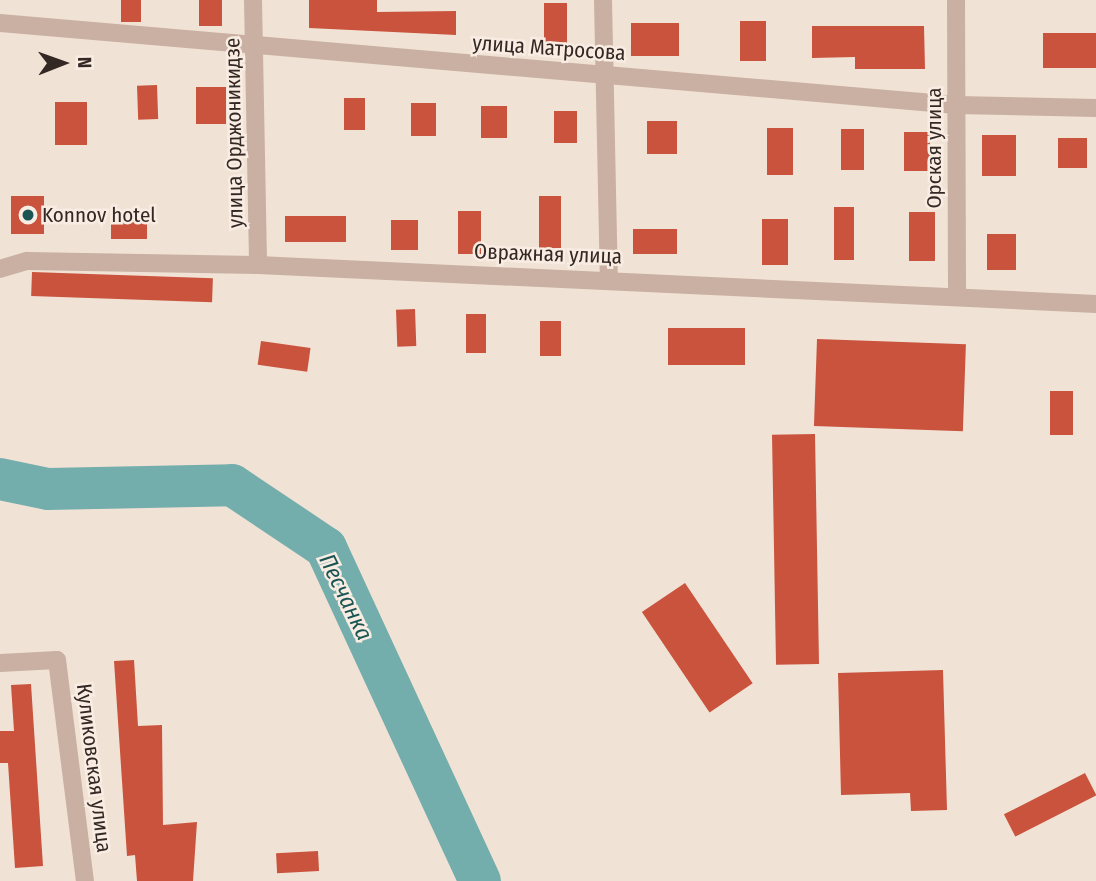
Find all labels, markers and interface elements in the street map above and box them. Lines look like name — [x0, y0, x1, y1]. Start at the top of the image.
north arrow — [28, 28, 98, 98]
street label: улица Матросова — [472, 30, 626, 66]
street label: улица Орджоникидзе — [220, 38, 248, 228]
text: N — [73, 57, 96, 69]
street label: Орская улица — [921, 87, 947, 209]
place label: Konnov hotel — [42, 202, 156, 228]
marker: Konnov hotel — [20, 207, 36, 223]
street label: Овражная улица — [474, 239, 622, 269]
water label: Песчанка — [313, 549, 379, 645]
street label: Куликовская улица — [71, 682, 117, 854]

